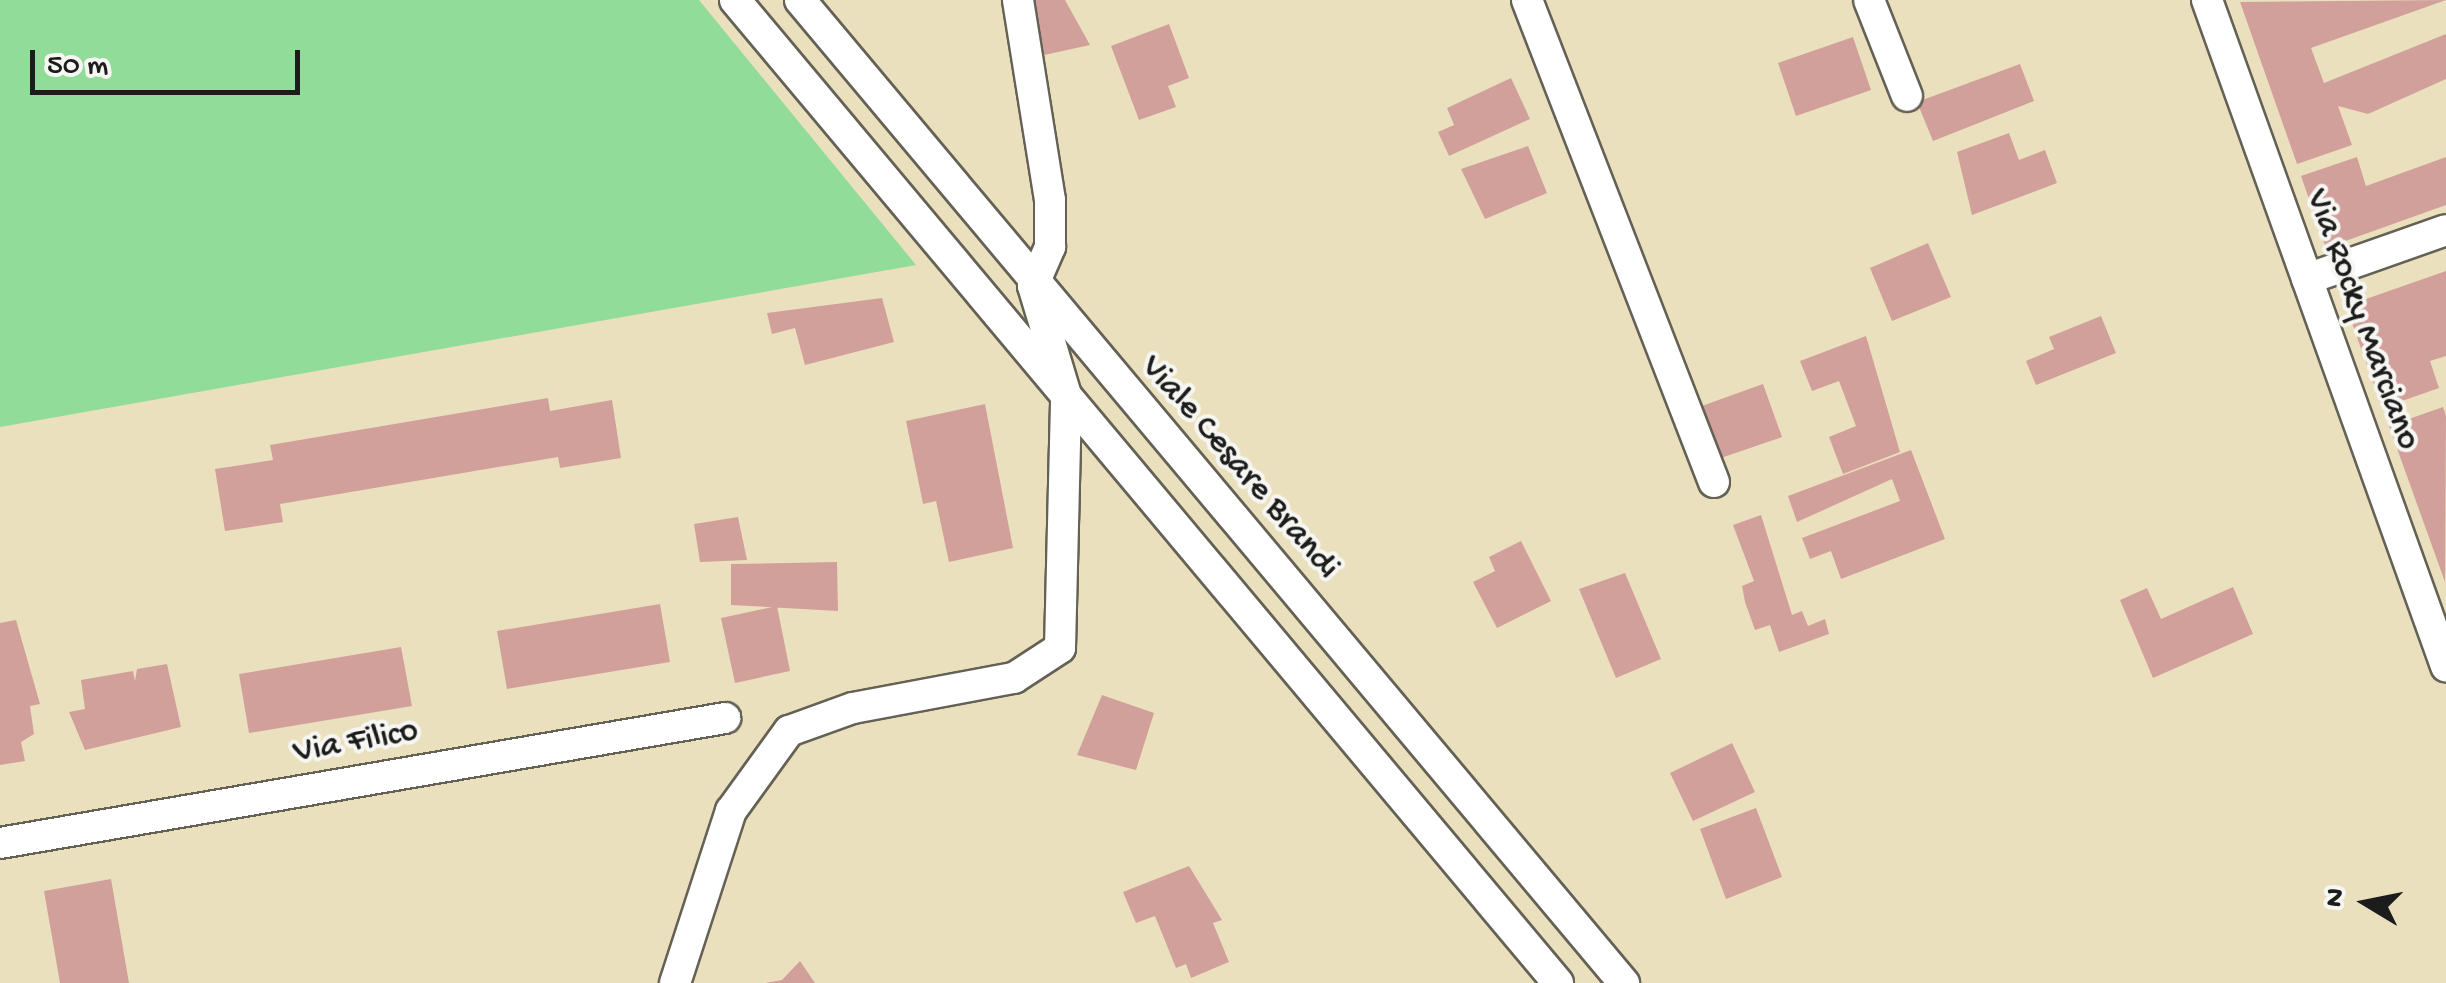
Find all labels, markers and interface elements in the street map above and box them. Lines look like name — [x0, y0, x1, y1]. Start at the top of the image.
scale bar — [35, 30, 305, 92]
text: 50 m — [47, 50, 108, 85]
street label: Via Rocky Marciano — [2294, 184, 2428, 456]
street label: Viale Cesare Brandi — [1130, 347, 1348, 589]
street label: Via Filico — [290, 711, 422, 775]
north arrow — [2316, 853, 2416, 953]
text: N — [2318, 886, 2354, 910]

